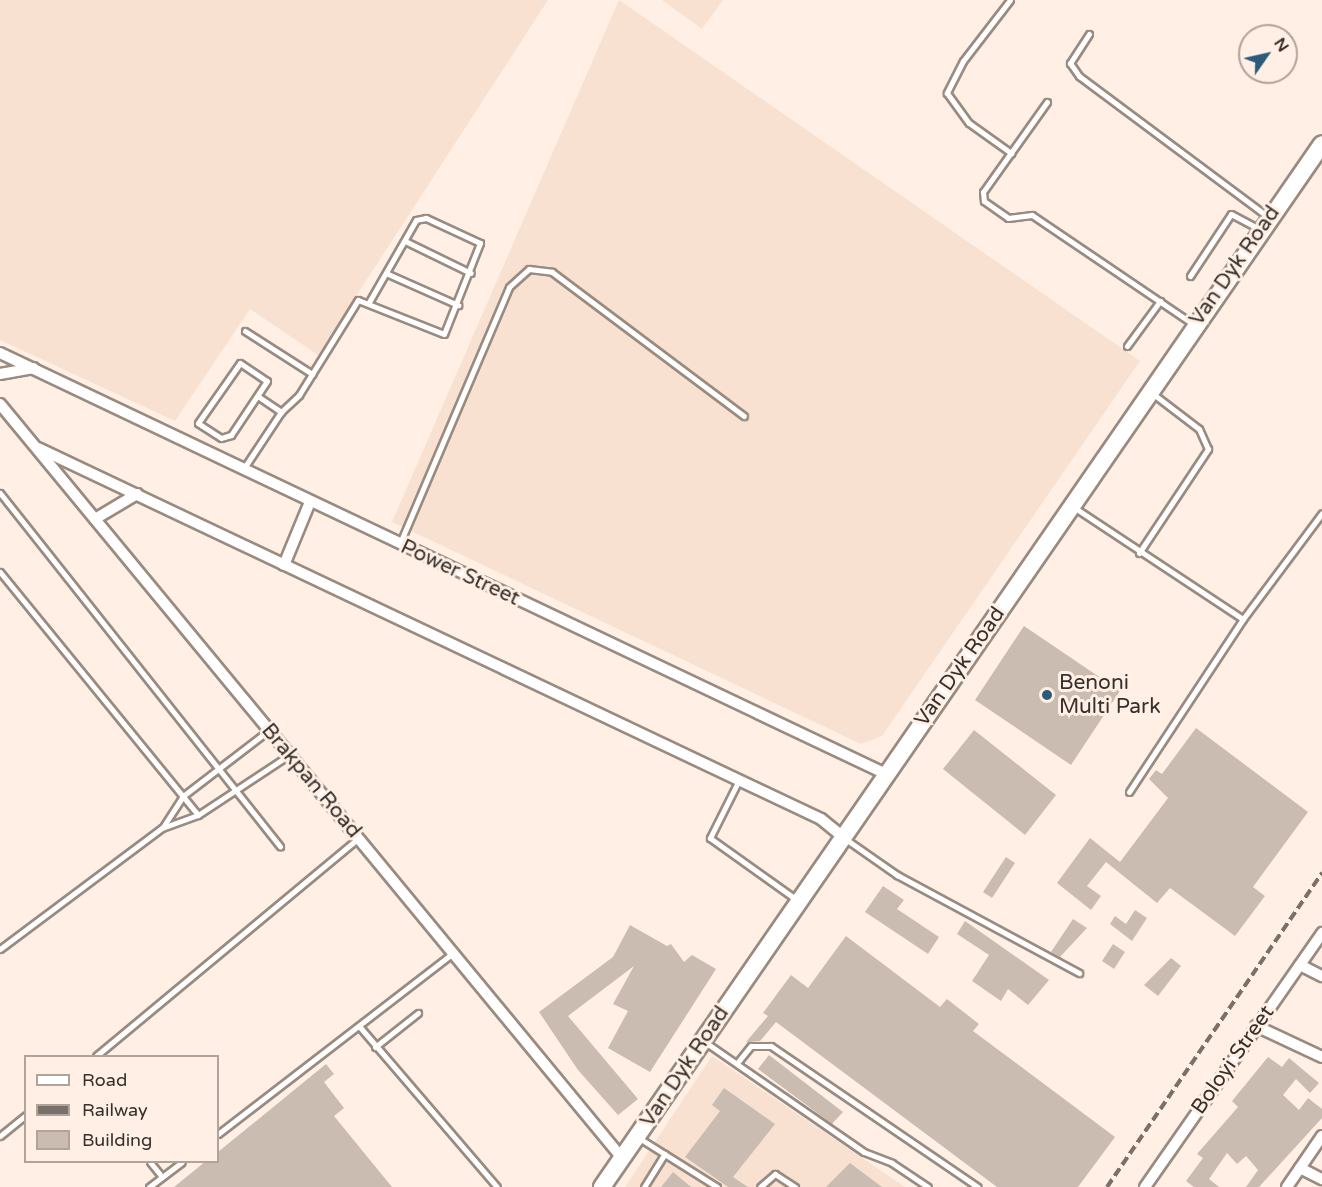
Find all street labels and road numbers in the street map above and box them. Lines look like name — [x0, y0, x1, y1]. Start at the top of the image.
street label: Van Dyk Road — [1184, 201, 1286, 331]
street label: Power Street — [397, 534, 523, 612]
street label: Van Dyk Road — [909, 602, 1011, 732]
street label: Brakpan Road — [256, 719, 366, 843]
street label: Boloyi Street — [1186, 1001, 1280, 1119]
street label: Van Dyk Road — [635, 1002, 735, 1132]

